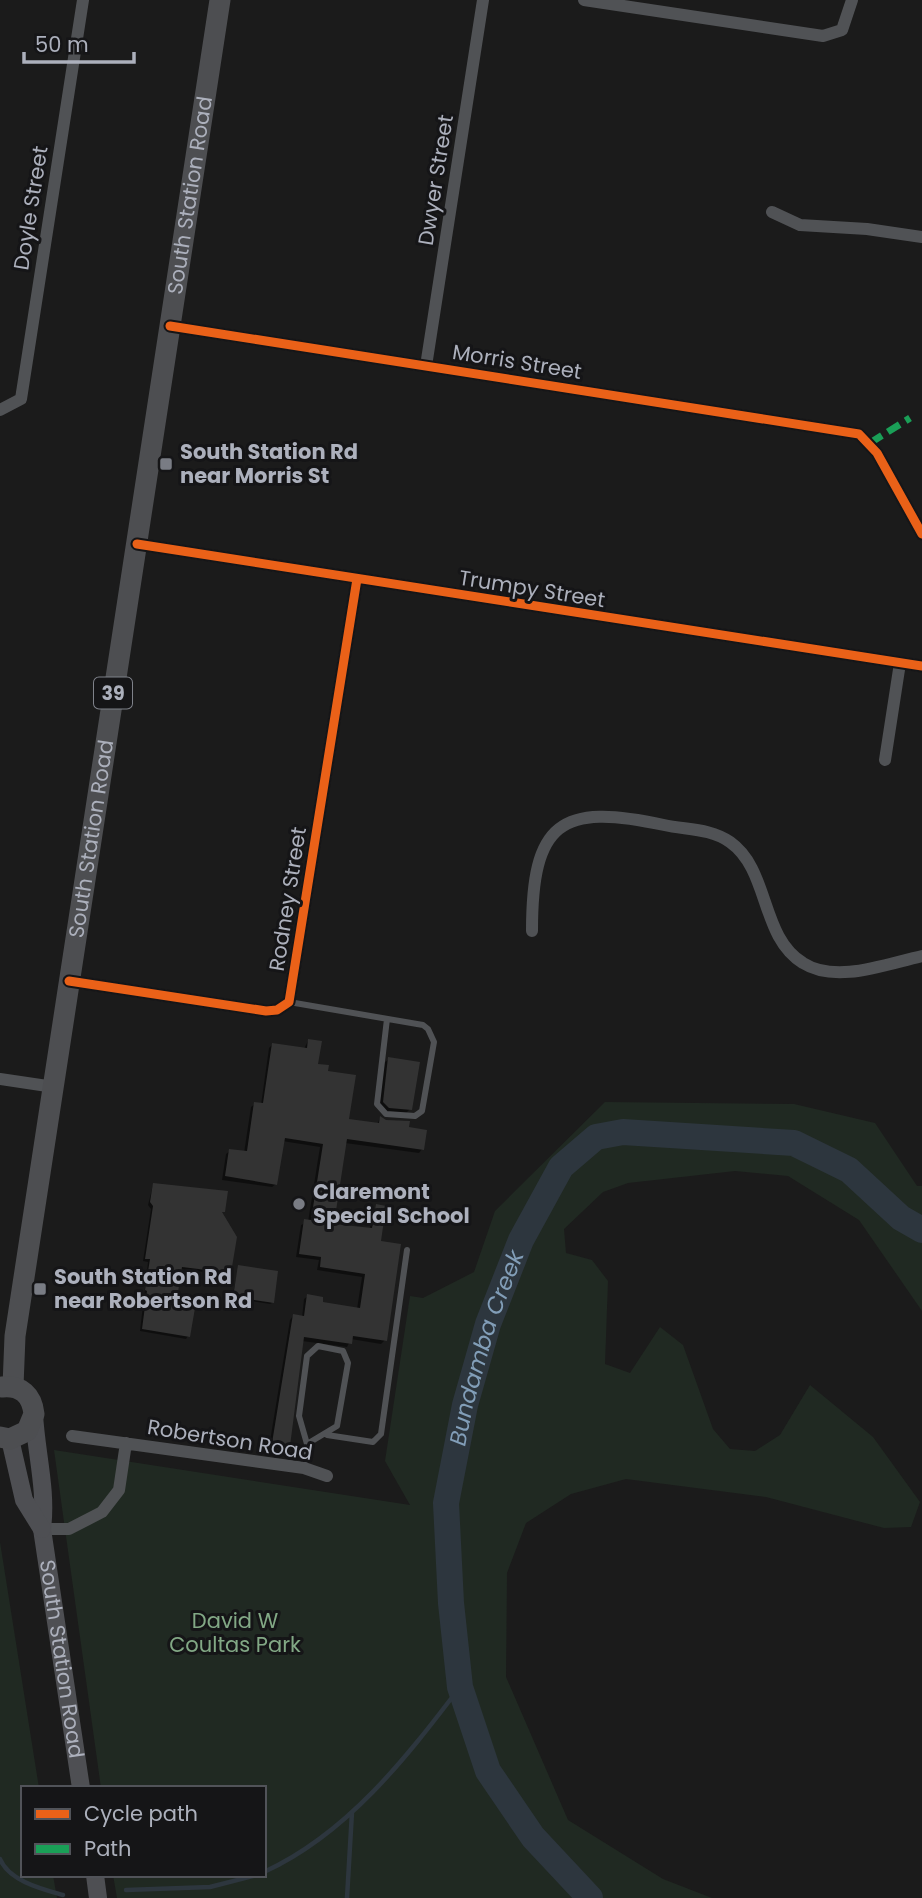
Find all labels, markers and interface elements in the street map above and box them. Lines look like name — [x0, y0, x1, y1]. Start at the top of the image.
scale bar — [24, 21, 135, 65]
text: 50 m — [35, 30, 89, 59]
street label: South Station Road — [160, 94, 219, 296]
street label: Dwyer Street — [411, 113, 460, 247]
street label: Doyle Street — [6, 144, 55, 272]
street label: Morris Street — [450, 337, 584, 386]
place label: South Station Rd near Morris St — [180, 437, 358, 490]
marker: South Station Rd near Morris St — [158, 456, 174, 472]
street label: Trumpy Street — [457, 563, 607, 614]
road number: 39 — [94, 678, 132, 708]
street label: South Station Road — [61, 738, 120, 940]
street label: Rodney Street — [262, 825, 313, 973]
place label: Claremont Special School — [313, 1177, 470, 1230]
marker: Claremont Special School — [291, 1196, 307, 1212]
water label: Bundamba Creek — [442, 1244, 532, 1448]
place label: South Station Rd near Robertson Rd — [54, 1262, 252, 1315]
marker: South Station Rd near Robertson Rd — [32, 1281, 48, 1297]
street label: Robertson Road — [145, 1412, 315, 1467]
street label: South Station Road — [33, 1558, 91, 1760]
park label: David W Coultas Park — [169, 1606, 301, 1659]
legend — [21, 1786, 266, 1877]
text: Cycle path — [84, 1799, 198, 1828]
text: Path — [84, 1834, 131, 1863]

